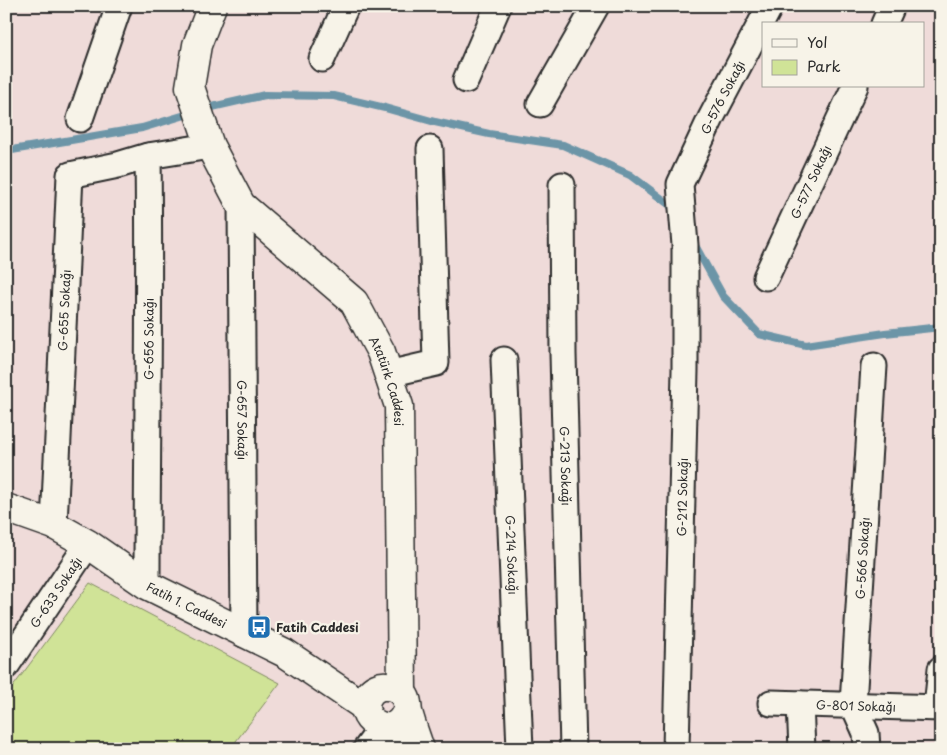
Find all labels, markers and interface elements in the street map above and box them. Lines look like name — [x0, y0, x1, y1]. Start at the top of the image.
legend — [762, 22, 924, 88]
text: Yol — [807, 30, 828, 53]
text: Park — [807, 54, 841, 77]
street label: G-576 Sokağı — [696, 57, 749, 137]
street label: G-577 Sokağı — [785, 142, 835, 222]
street label: G-655 Sokağı — [53, 269, 75, 351]
street label: G-656 Sokağı — [139, 298, 158, 380]
street label: Atatürk Caddesi — [365, 333, 408, 426]
street label: G-657 Sokağı — [233, 380, 252, 460]
street label: G-213 Sokağı — [556, 426, 576, 506]
street label: G-212 Sokağı — [672, 458, 692, 537]
street label: G-214 Sokağı — [501, 515, 523, 595]
street label: G-566 Sokağı — [851, 517, 874, 600]
street label: G-633 Sokağı — [25, 553, 86, 631]
street label: Fatih 1. Caddesi — [143, 577, 230, 632]
bus stop icon: Fatih Caddesi — [246, 614, 272, 640]
place label: Fatih Caddesi — [276, 618, 359, 636]
street label: G-801 Sokağı — [816, 695, 896, 716]

